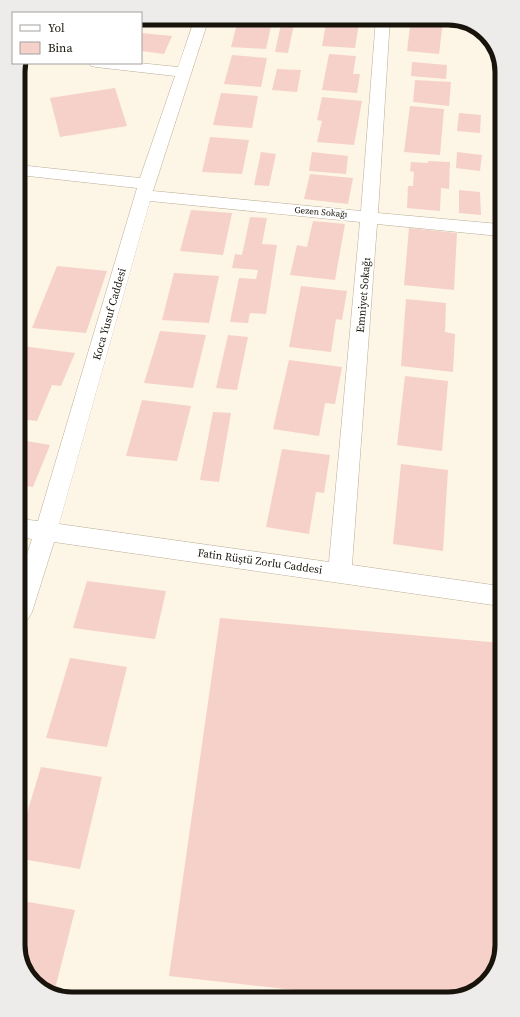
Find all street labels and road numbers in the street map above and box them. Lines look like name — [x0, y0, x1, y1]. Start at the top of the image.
street label: Gezen Sokağı — [294, 204, 348, 220]
street label: Emniyet Sokağı — [353, 257, 374, 333]
street label: Koca Yusuf Caddesi — [89, 266, 130, 362]
street label: Fatin Rüştü Zorlu Caddesi — [197, 545, 323, 578]

